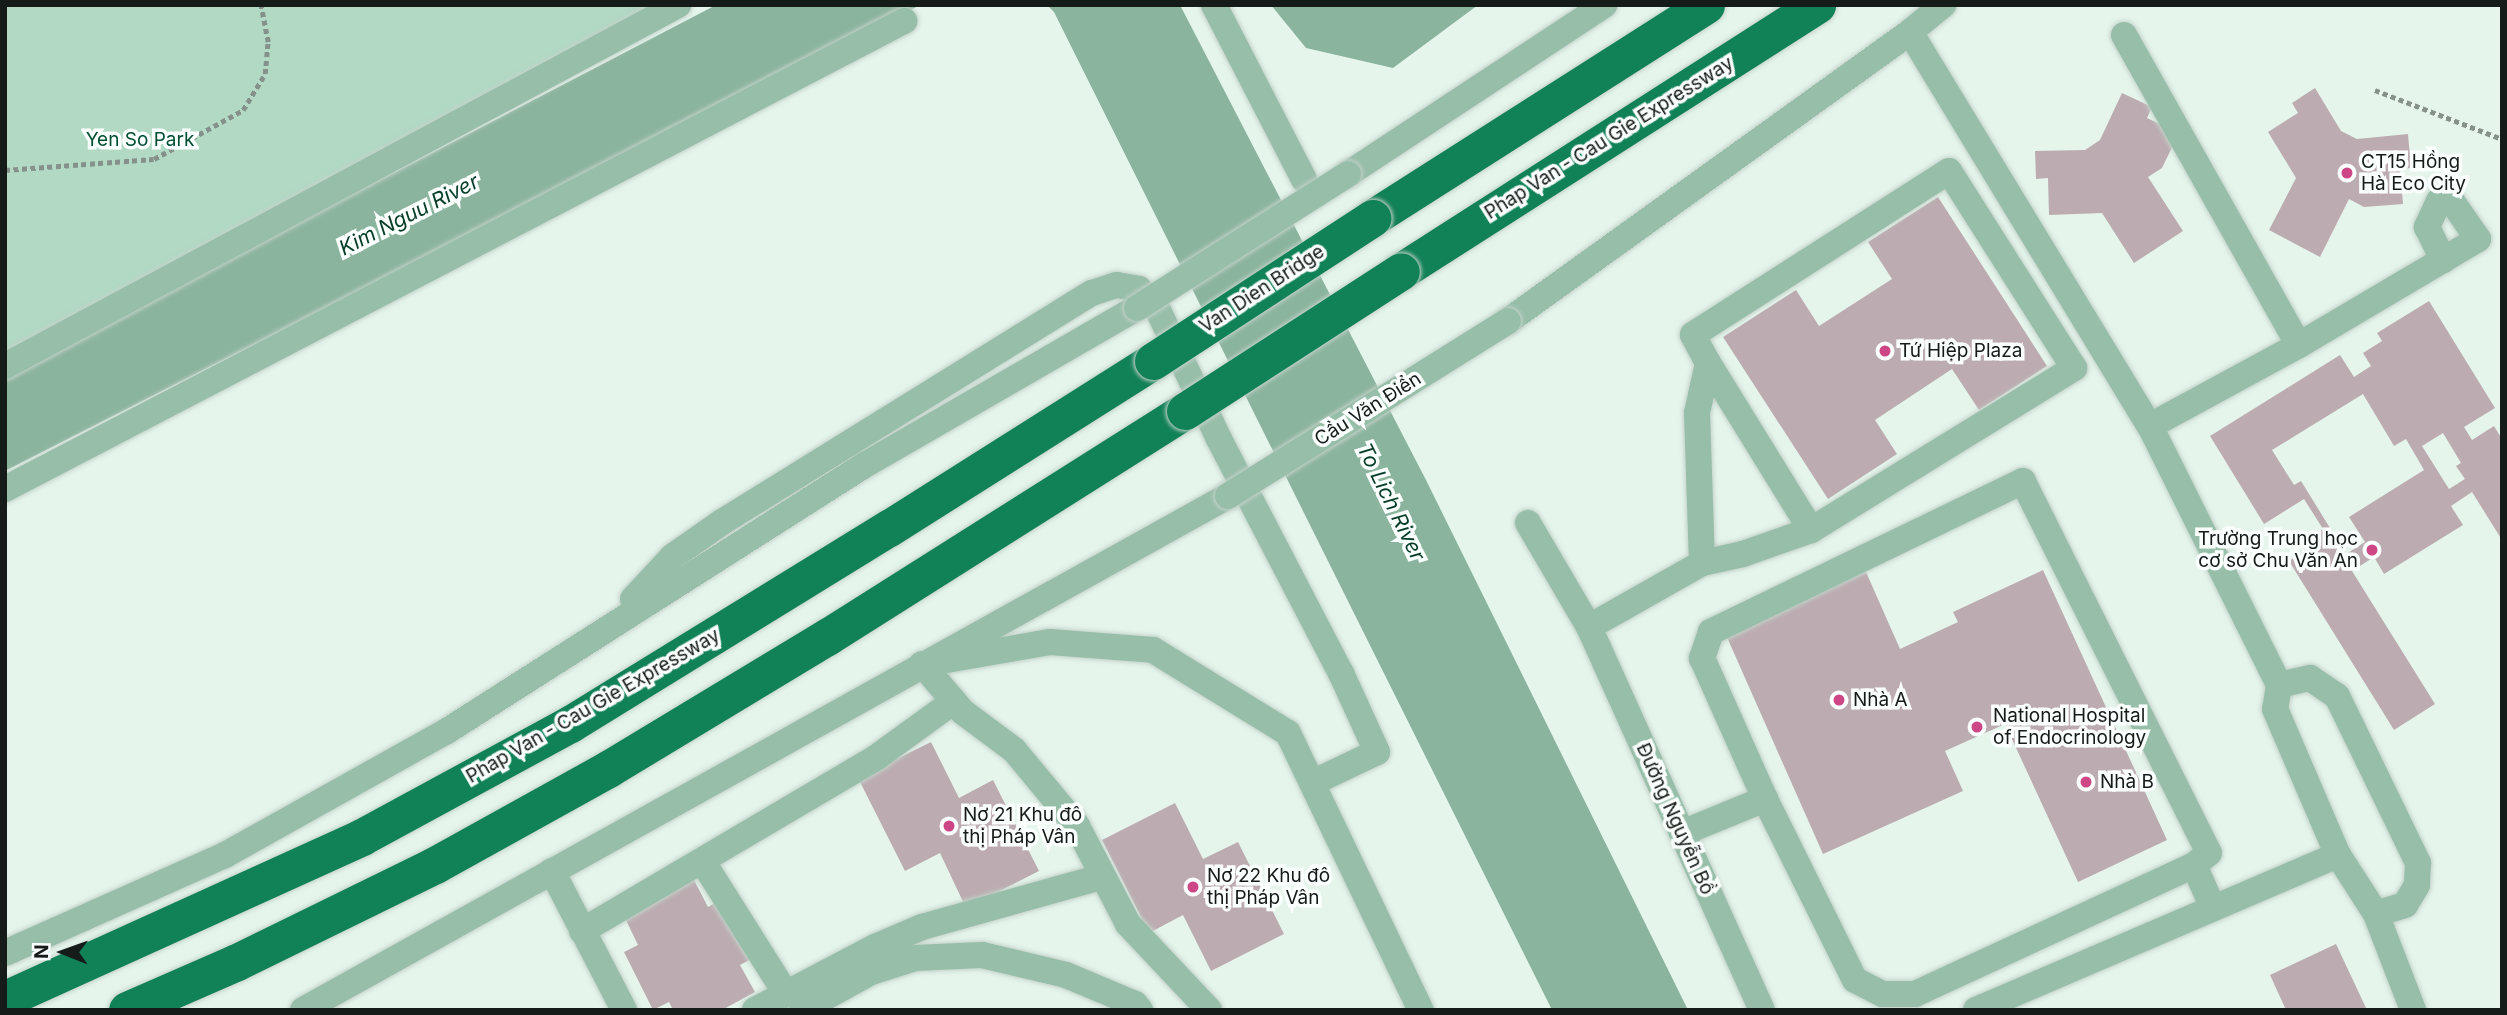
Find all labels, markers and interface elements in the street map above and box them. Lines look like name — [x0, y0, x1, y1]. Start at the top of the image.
street label: Phap Van - Cau Gie Expressway — [1480, 52, 1738, 224]
park label: Yen So Park — [86, 129, 194, 151]
place label: CT15 Hồng Hà Eco City — [2361, 151, 2466, 195]
marker: CT15 Hồng Hà Eco City — [2339, 165, 2355, 181]
water label: Kim Nguu River — [335, 169, 483, 261]
street label: Van Dien Bridge — [1195, 240, 1329, 338]
place label: Tứ Hiệp Plaza — [1899, 340, 2022, 362]
marker: Tứ Hiệp Plaza — [1877, 343, 1893, 359]
street label: Cầu Văn Điển — [1311, 367, 1425, 451]
water label: To Lich River — [1352, 439, 1430, 565]
place label: Trường Trung học cơ sở Chu Văn An — [2198, 528, 2358, 572]
marker: Trường Trung học cơ sở Chu Văn An — [2364, 542, 2380, 558]
street label: Phap Van - Cau Gie Expressway — [462, 624, 724, 788]
place label: Nhà A — [1853, 689, 1908, 711]
marker: Nhà A — [1831, 692, 1847, 708]
place label: National Hospital of Endocrinology — [1993, 705, 2146, 749]
marker: National Hospital of Endocrinology — [1967, 717, 1987, 737]
street label: Đường Nguyễn Bồ — [1631, 740, 1719, 898]
place label: Nhà B — [2100, 771, 2154, 793]
marker: Nhà B — [2078, 774, 2094, 790]
place label: Nơ 21 Khu đô thị Pháp Vân — [963, 804, 1082, 848]
marker: Nơ 21 Khu đô thị Pháp Vân — [941, 818, 957, 834]
place label: Nơ 22 Khu đô thị Pháp Vân — [1207, 865, 1330, 909]
marker: Nơ 22 Khu đô thị Pháp Vân — [1185, 879, 1201, 895]
north arrow — [28, 917, 98, 987]
text: N — [30, 944, 53, 959]

